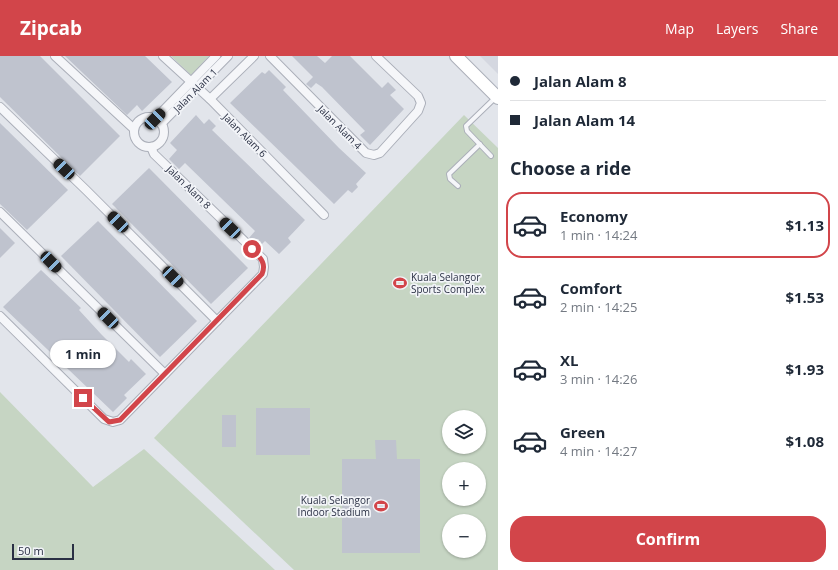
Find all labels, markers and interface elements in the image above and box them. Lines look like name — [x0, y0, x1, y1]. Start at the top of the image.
text: Zipcab — [20, 15, 82, 41]
text: Map — [665, 19, 694, 38]
text: Layers — [716, 19, 758, 38]
text: Share — [780, 19, 818, 38]
street label: Jalan Alam 1 — [169, 65, 220, 116]
text: Jalan Alam 8 — [534, 71, 627, 91]
street label: Jalan Alam 4 — [314, 101, 365, 152]
car — [142, 106, 168, 132]
street label: Jalan Alam 6 — [219, 109, 270, 160]
text: Jalan Alam 14 — [534, 110, 635, 130]
car — [51, 156, 77, 182]
text: Choose a ride — [510, 156, 631, 180]
street label: Jalan Alam 8 — [163, 161, 215, 212]
text: Economy — [560, 206, 628, 226]
icon: car — [512, 207, 548, 243]
car — [105, 209, 131, 235]
car — [217, 215, 243, 241]
text: $1.13 — [785, 215, 824, 235]
text: 1 min · 14:24 — [560, 226, 637, 244]
route start — [243, 240, 261, 258]
car — [38, 249, 64, 275]
car — [160, 264, 186, 290]
place label: Kuala Selangor Sports Complex — [411, 270, 485, 296]
sports icon: Kuala Selangor Sports Complex — [392, 275, 408, 291]
text: Comfort — [560, 278, 622, 298]
icon: car — [512, 279, 548, 315]
text: $1.53 — [785, 287, 824, 307]
text: 2 min · 14:25 — [560, 298, 637, 316]
car — [95, 305, 121, 331]
callout: 1 min — [50, 340, 116, 368]
text: 1 min — [65, 345, 101, 363]
text: XL — [560, 350, 578, 370]
icon: car — [512, 351, 548, 387]
text: $1.93 — [785, 359, 824, 379]
text: 3 min · 14:26 — [560, 370, 637, 388]
route end — [74, 389, 92, 407]
map controls — [442, 410, 486, 558]
button: layers — [442, 410, 486, 454]
text: Green — [560, 422, 605, 442]
icon: car — [512, 423, 548, 459]
text: $1.08 — [785, 431, 824, 451]
text: 4 min · 14:27 — [560, 442, 637, 460]
button: + — [442, 462, 486, 506]
place label: Kuala Selangor Indoor Stadium — [298, 493, 370, 519]
sports icon: Kuala Selangor Indoor Stadium — [373, 498, 389, 514]
button: − — [442, 514, 486, 558]
button: Confirm — [510, 516, 826, 562]
scale bar — [12, 542, 74, 561]
text: 50 m — [18, 543, 44, 558]

